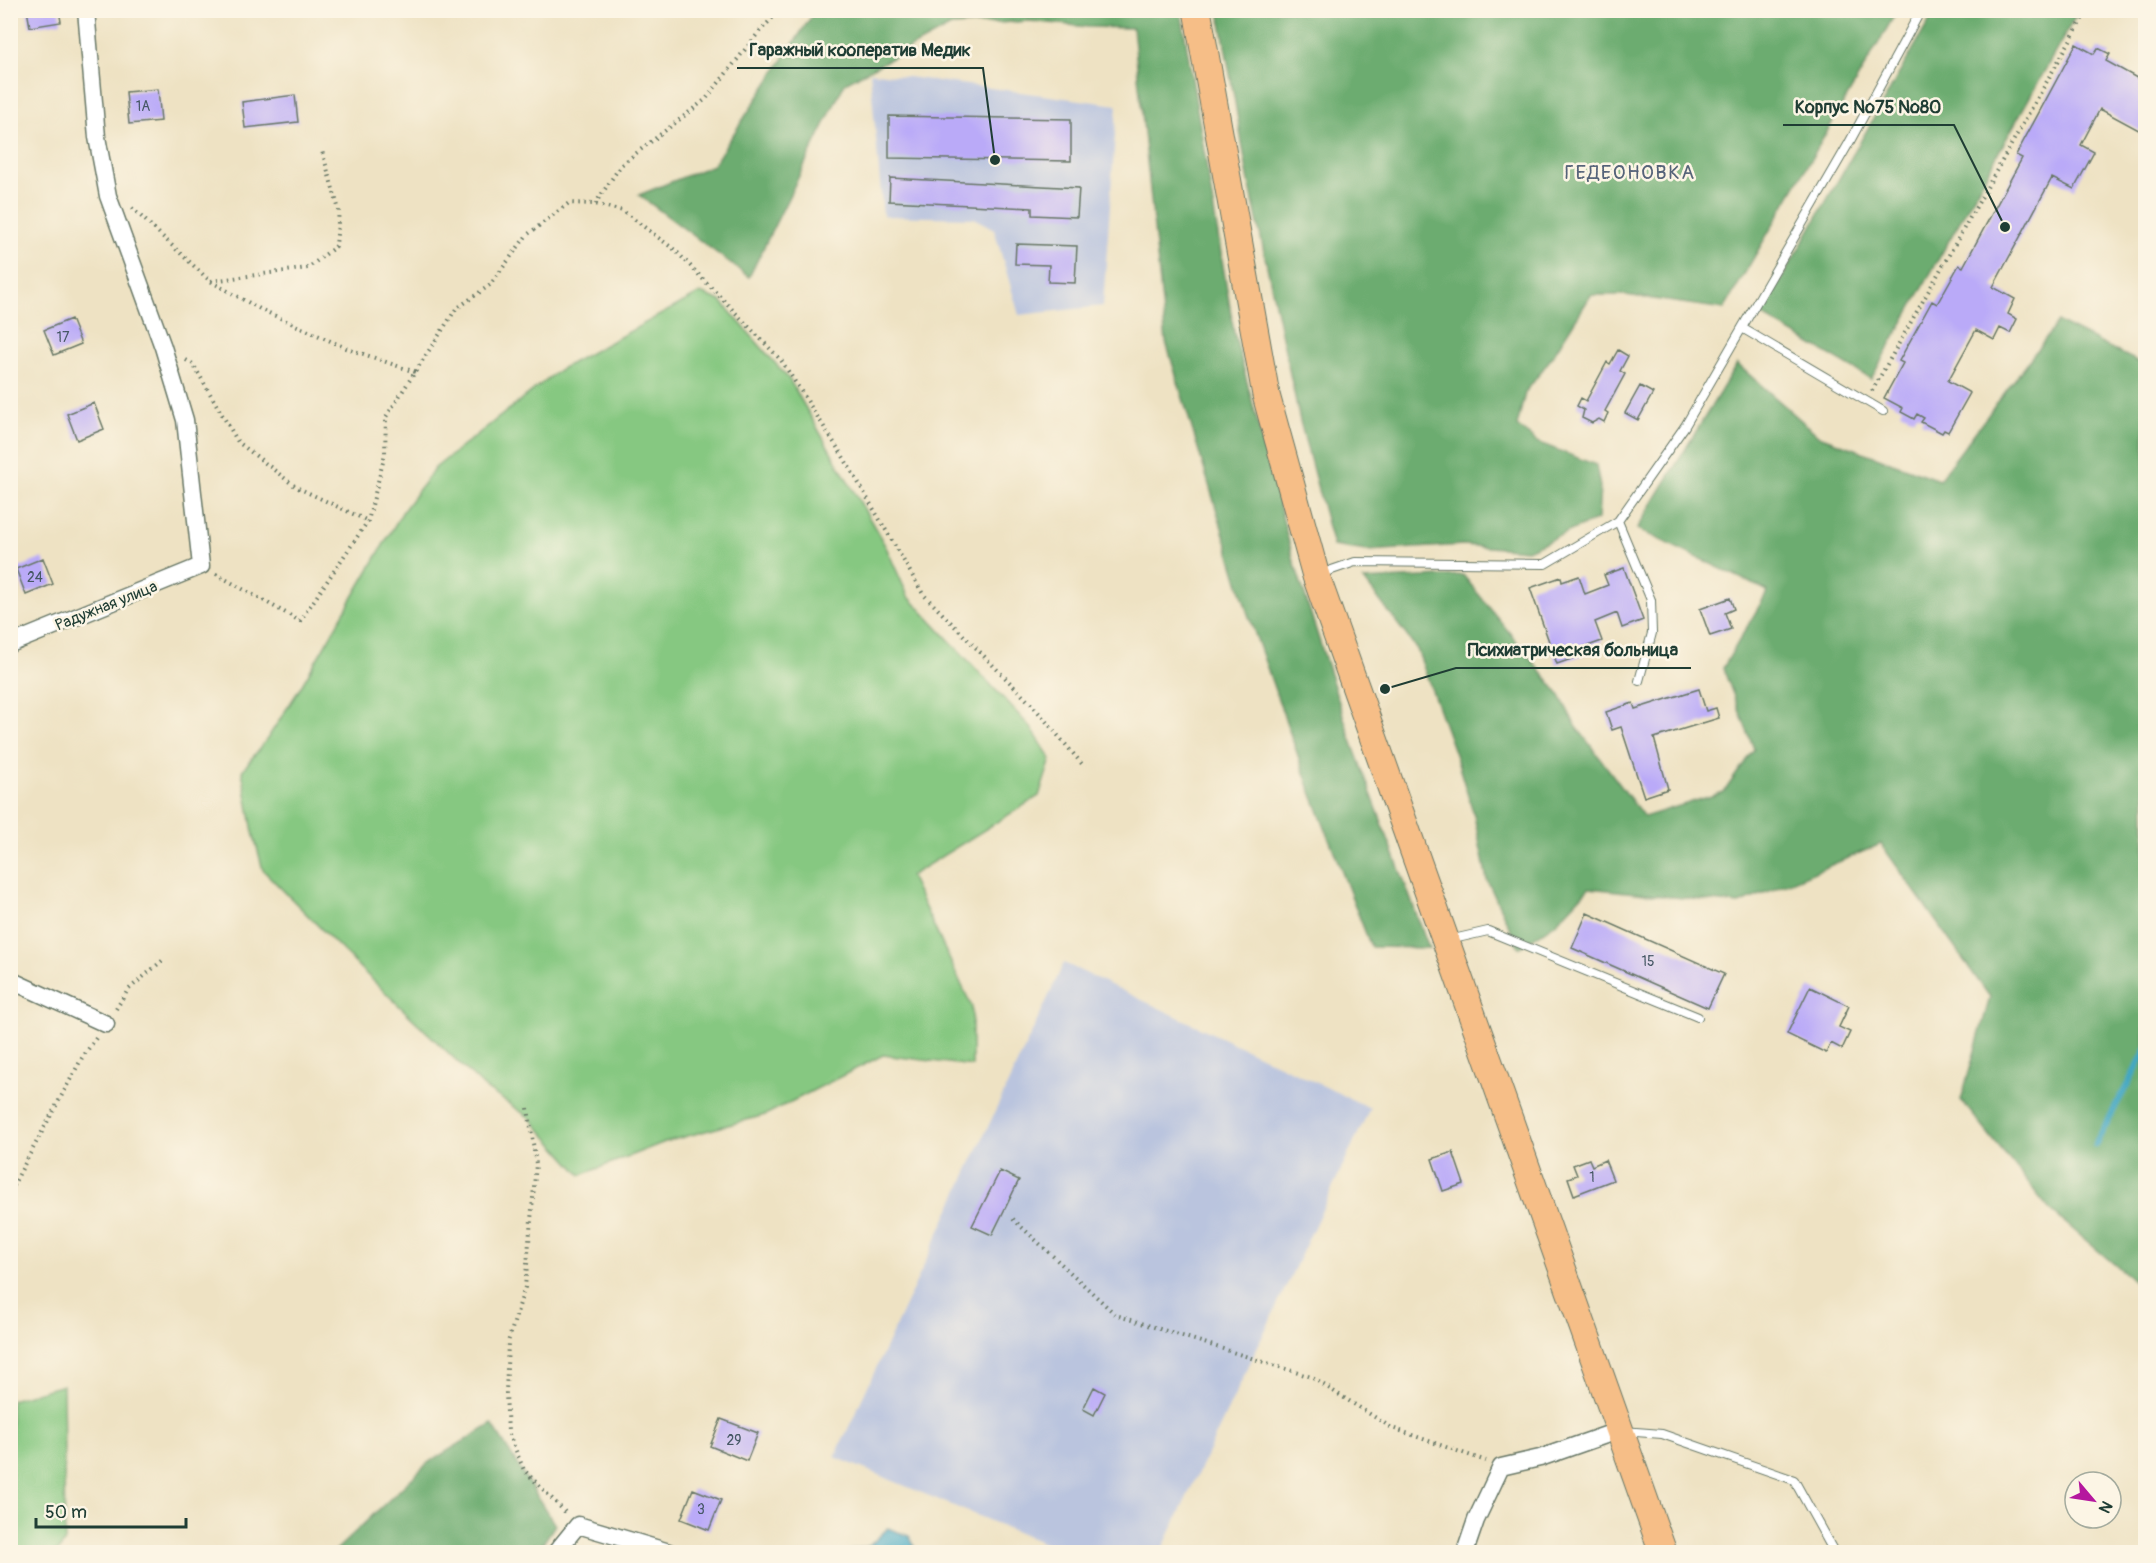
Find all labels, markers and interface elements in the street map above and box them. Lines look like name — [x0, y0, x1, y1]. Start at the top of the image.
callout: Гаражный кооператив Медик — [737, 32, 983, 68]
text: Гаражный кооператив Медик — [749, 39, 971, 62]
callout: Корпус №75 №80 — [1783, 89, 1954, 125]
text: Корпус №75 №80 — [1795, 96, 1941, 119]
house number: 1А — [136, 98, 150, 115]
district label: ГЕДЕОНОВКА — [1564, 160, 1696, 185]
house number: 17 — [57, 329, 70, 346]
house number: 24 — [27, 569, 43, 586]
street label: Радужная улица — [52, 576, 160, 635]
callout: Психиатрическая больница — [1456, 632, 1691, 668]
text: Психиатрическая больница — [1468, 639, 1679, 662]
house number: 15 — [1641, 953, 1655, 970]
house number: 1 — [1589, 1169, 1595, 1186]
house number: 29 — [726, 1432, 742, 1449]
north arrow — [2063, 1470, 2123, 1530]
scale bar — [36, 1491, 186, 1529]
text: N — [2094, 1497, 2117, 1517]
text: 50 m — [45, 1501, 87, 1524]
house number: 3 — [697, 1501, 705, 1518]

